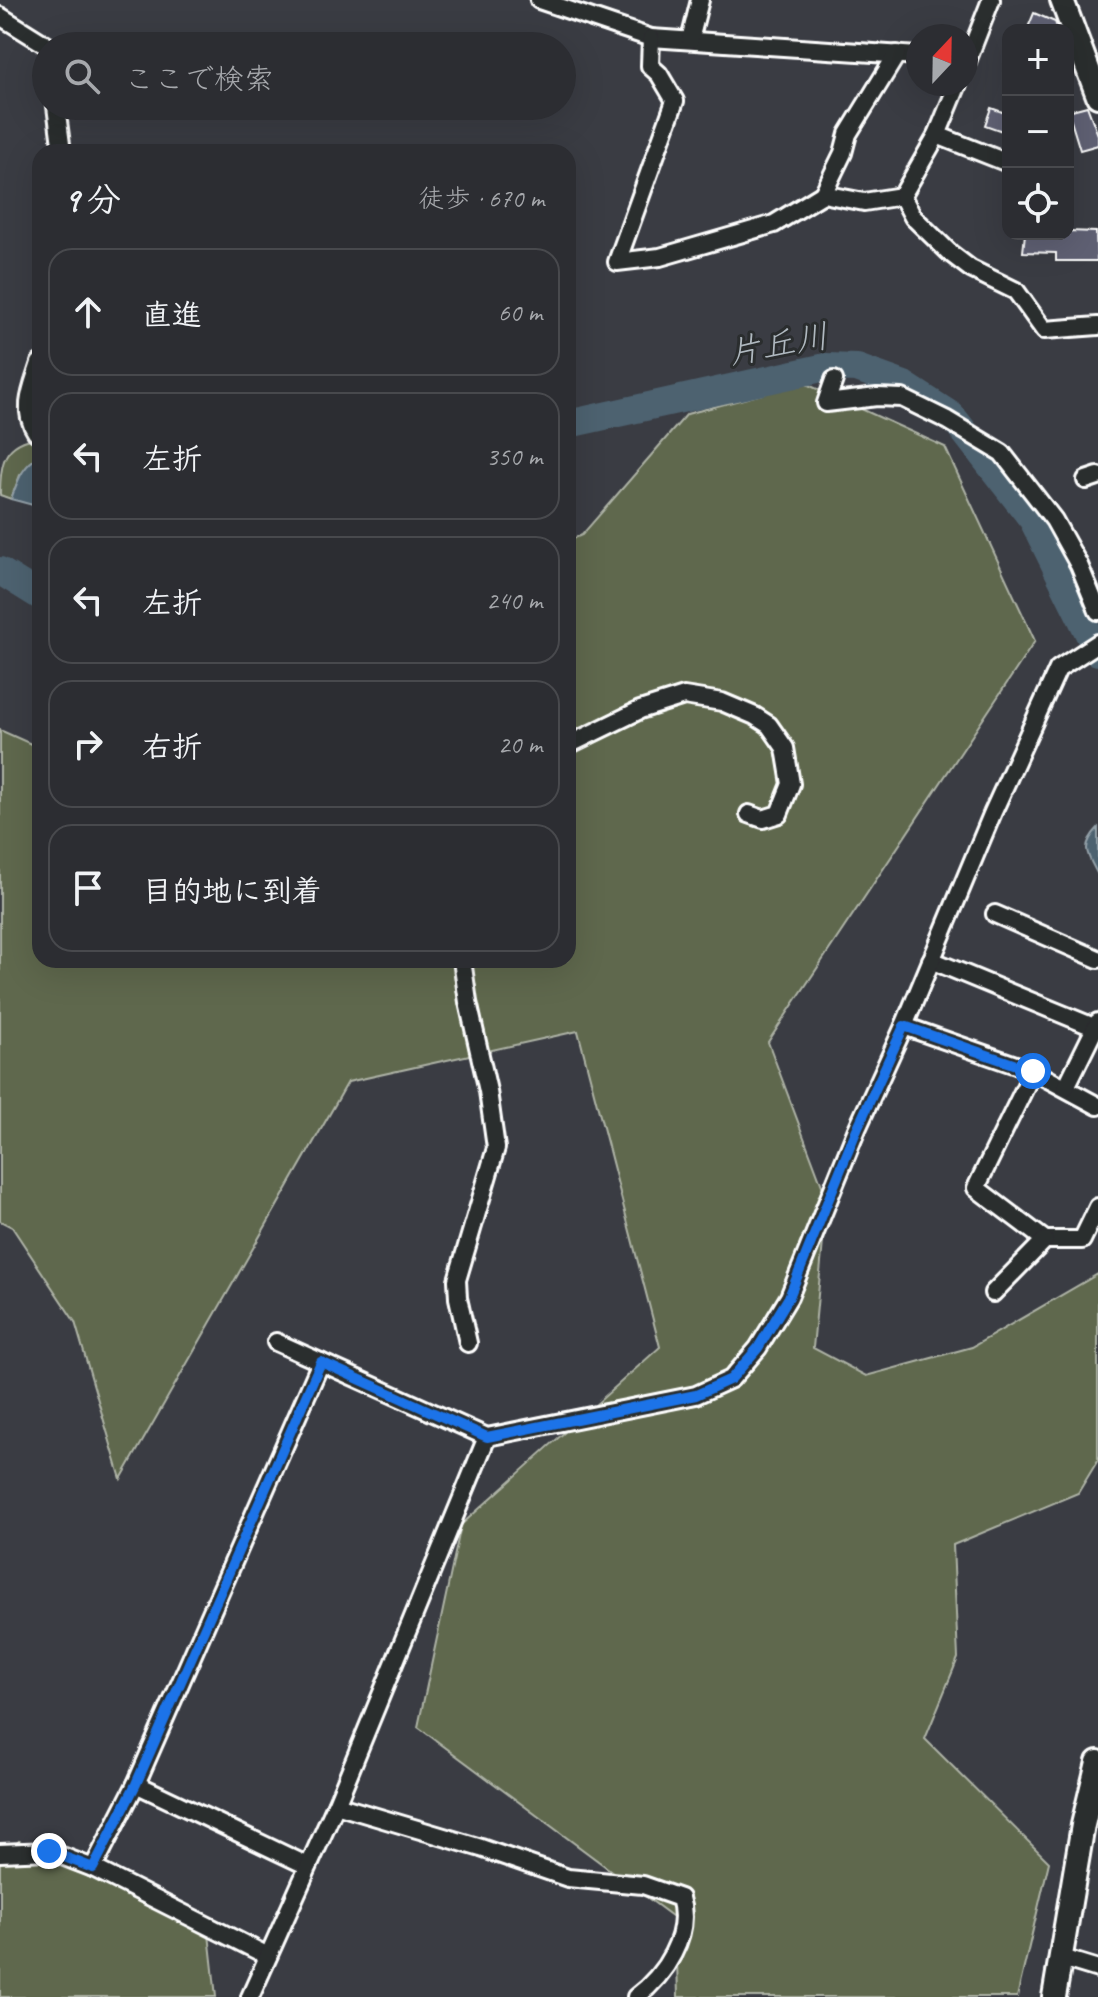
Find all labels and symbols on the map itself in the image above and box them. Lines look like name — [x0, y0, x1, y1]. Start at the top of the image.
north arrow — [906, 24, 978, 96]
water label: 片丘川 — [724, 314, 832, 374]
route start — [1015, 1053, 1051, 1089]
route end — [31, 1833, 67, 1869]

